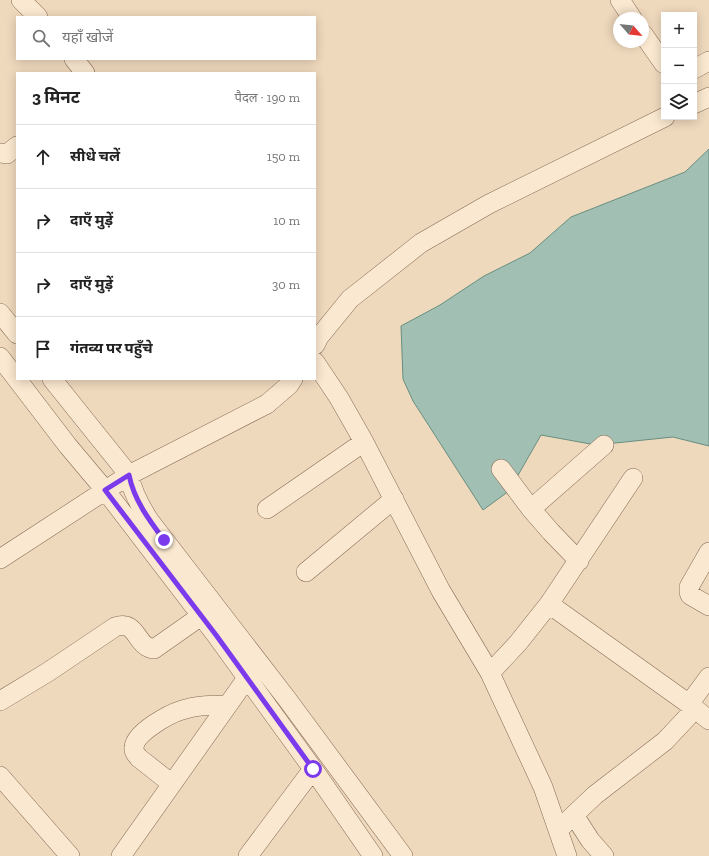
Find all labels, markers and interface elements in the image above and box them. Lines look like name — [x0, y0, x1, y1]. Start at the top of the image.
north arrow — [613, 12, 649, 48]
map controls — [661, 12, 697, 120]
button: + — [661, 12, 697, 48]
search box — [16, 16, 316, 60]
icon: search — [30, 27, 52, 49]
text: यहाँ खोजें — [62, 28, 113, 46]
button: − — [661, 48, 697, 84]
button: layers — [661, 84, 697, 120]
text: 3 मिनट — [32, 87, 80, 107]
text: पैदल · 190 m — [235, 90, 300, 105]
icon: ahead — [32, 146, 54, 168]
text: सीधे चलें — [70, 147, 120, 165]
text: 150 m — [267, 149, 300, 164]
icon: right — [32, 210, 54, 232]
text: दाएँ मुड़ें — [70, 211, 113, 229]
text: 10 m — [273, 213, 300, 228]
icon: right — [32, 274, 54, 296]
text: दाएँ मुड़ें — [70, 275, 113, 293]
text: 30 m — [272, 277, 300, 292]
icon: arrive — [32, 338, 54, 360]
text: गंतव्य पर पहुँचे — [70, 339, 153, 357]
route end — [155, 531, 173, 549]
route start — [304, 760, 322, 778]

